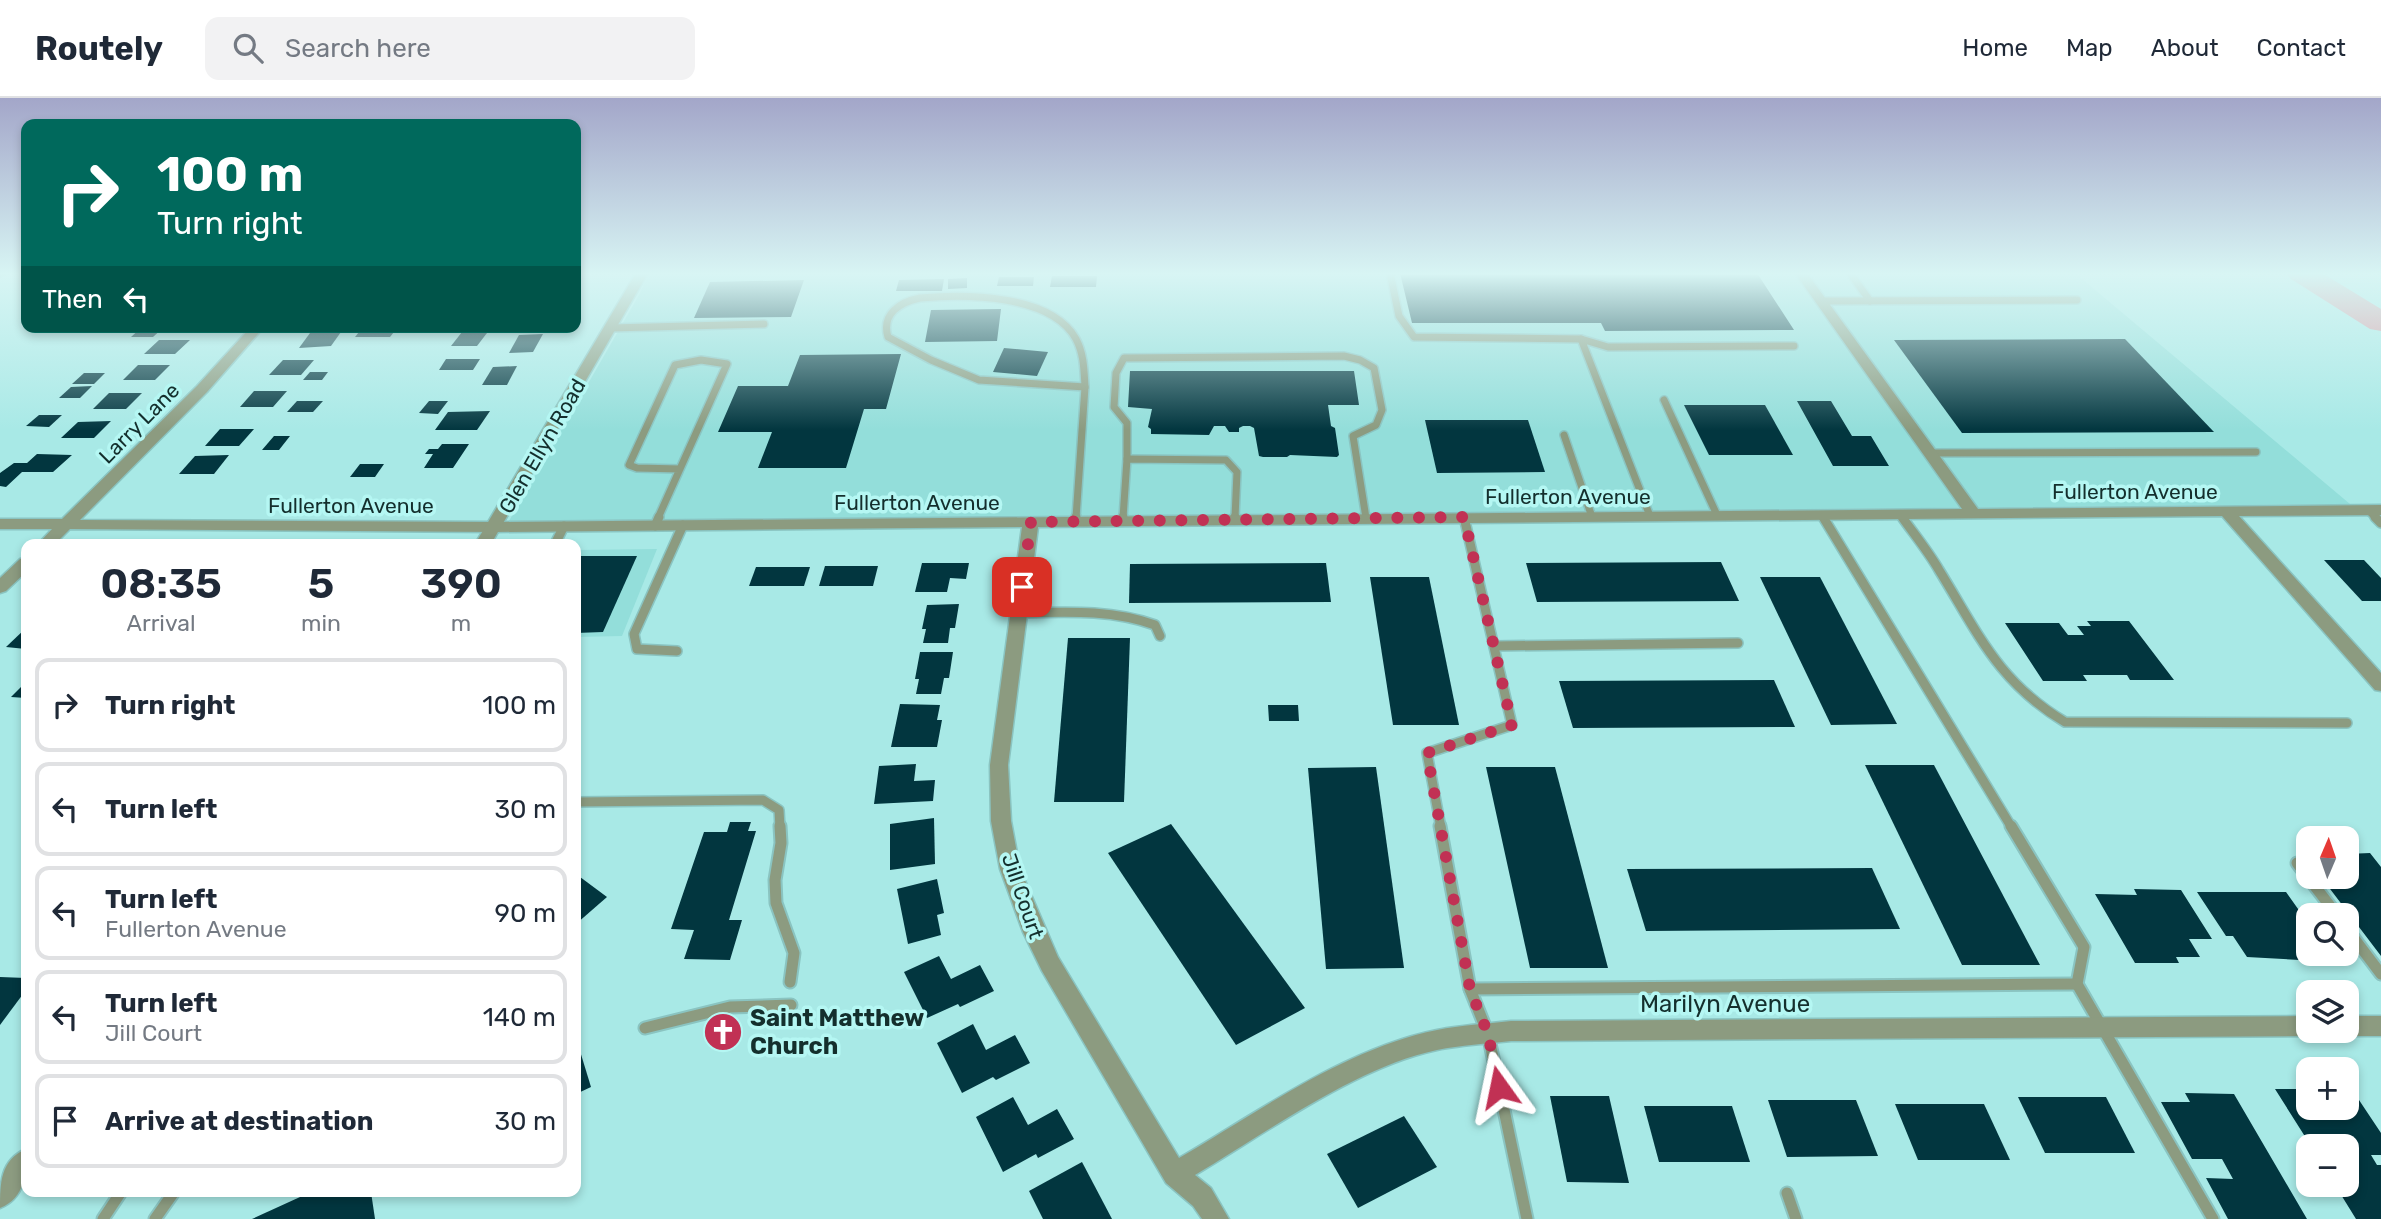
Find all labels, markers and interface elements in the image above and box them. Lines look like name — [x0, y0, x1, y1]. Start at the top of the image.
search box — [205, 17, 695, 80]
text: Routely — [35, 29, 163, 68]
icon: search — [229, 29, 267, 67]
text: Search here — [285, 33, 431, 64]
text: Home — [1962, 34, 2028, 62]
text: Map — [2066, 34, 2113, 62]
text: About — [2151, 34, 2219, 62]
text: Contact — [2257, 34, 2346, 62]
text: 100 m — [157, 145, 303, 203]
icon: right — [42, 147, 133, 238]
text: Turn right — [157, 204, 302, 242]
icon: left — [117, 280, 155, 318]
text: Then — [42, 284, 103, 315]
street label: Glen Ellyn Road — [493, 374, 591, 518]
street label: Larry Lane — [94, 378, 184, 468]
street label: Fullerton Avenue — [2052, 479, 2218, 504]
street label: Fullerton Avenue — [1485, 484, 1651, 509]
street label: Fullerton Avenue — [834, 490, 1000, 515]
street label: Fullerton Avenue — [268, 493, 434, 518]
pin — [992, 557, 1052, 617]
text: 08:35 — [100, 559, 222, 609]
text: 5 — [308, 559, 334, 609]
text: 390 — [420, 559, 502, 609]
icon: arrive — [1003, 568, 1041, 606]
text: Arrival — [126, 609, 196, 637]
text: min — [301, 609, 341, 637]
text: m — [451, 609, 471, 637]
icon: right — [46, 686, 84, 724]
text: Turn right — [105, 690, 235, 721]
text: 100 m — [482, 690, 556, 721]
icon: left — [46, 790, 84, 828]
text: Turn left — [105, 794, 217, 825]
text: 30 m — [494, 794, 556, 825]
north arrow — [2296, 826, 2359, 889]
map controls — [2296, 826, 2359, 1197]
street label: Jill Court — [997, 850, 1049, 942]
text: Turn left — [105, 884, 217, 915]
icon: left — [46, 894, 84, 932]
text: 90 m — [495, 898, 556, 929]
button: search — [2296, 903, 2359, 966]
text: Fullerton Avenue — [105, 915, 287, 943]
button: layers — [2296, 980, 2359, 1043]
text: Turn left — [105, 988, 217, 1019]
street label: Marilyn Avenue — [1640, 990, 1810, 1018]
icon: left — [46, 998, 84, 1036]
text: 140 m — [483, 1002, 556, 1033]
place label: Saint Matthew Church — [750, 1004, 924, 1060]
church icon: Saint Matthew Church — [702, 1011, 744, 1053]
text: Jill Court — [105, 1019, 202, 1047]
position arrow — [1462, 1050, 1536, 1124]
button: + — [2296, 1057, 2359, 1120]
icon: arrive — [46, 1102, 84, 1140]
text: Arrive at destination — [105, 1106, 373, 1137]
text: 30 m — [494, 1106, 556, 1137]
button: − — [2296, 1134, 2359, 1197]

